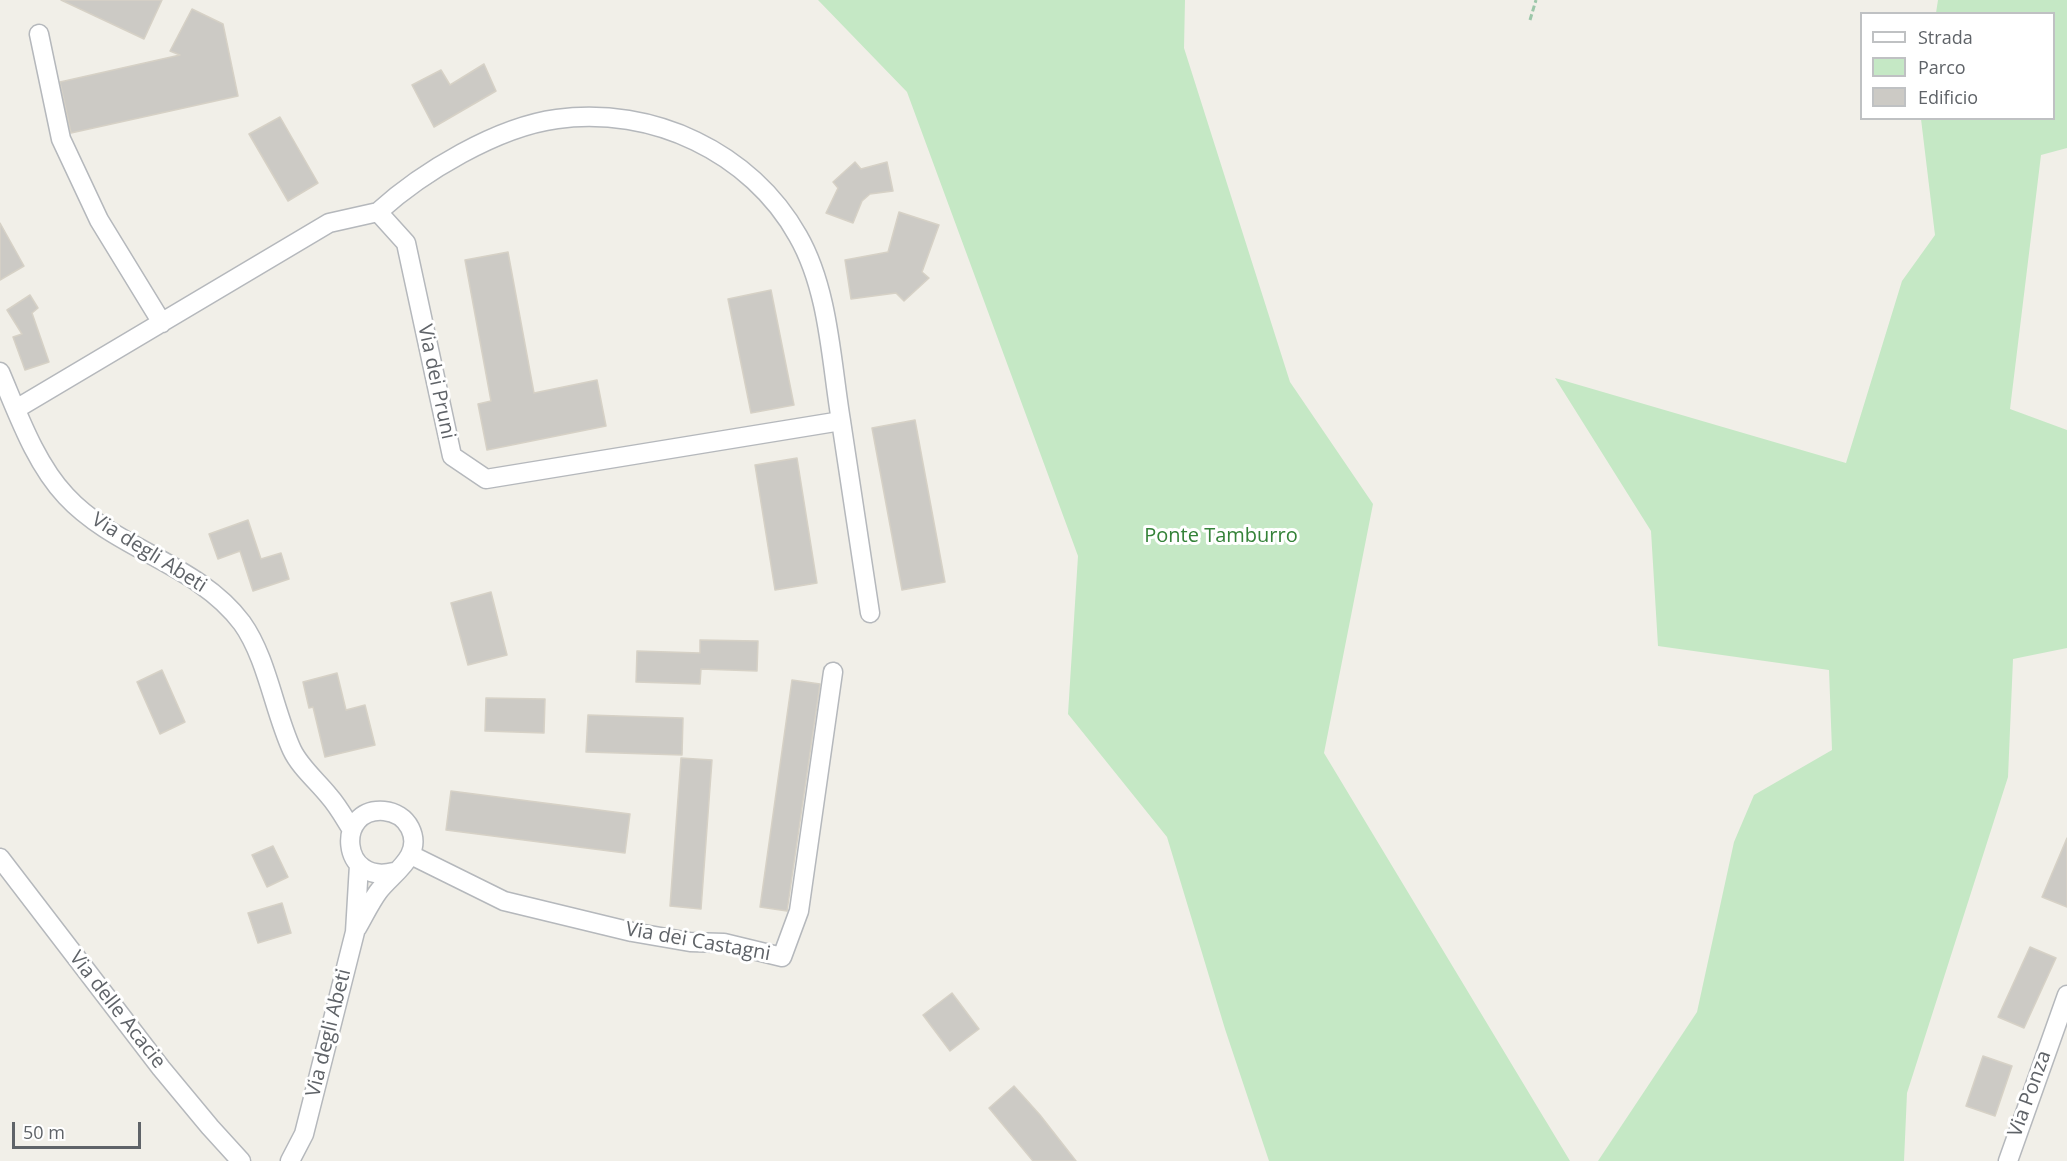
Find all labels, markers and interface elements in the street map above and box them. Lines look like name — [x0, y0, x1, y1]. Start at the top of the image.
legend — [1860, 12, 2055, 120]
text: Strada — [1918, 25, 1973, 49]
text: Parco — [1918, 55, 1966, 79]
text: Edificio — [1918, 85, 1978, 109]
street label: Via dei Pruni — [412, 322, 460, 442]
street label: Via degli Abeti — [87, 508, 211, 598]
park label: Ponte Tamburro — [1144, 524, 1298, 548]
street label: Via dei Castagni — [624, 917, 772, 967]
street label: Via delle Acacie — [64, 946, 170, 1074]
street label: Via degli Abeti — [301, 966, 357, 1100]
street label: Via Ponza — [2003, 1048, 2057, 1140]
scale bar — [15, 1110, 144, 1148]
text: 50 m — [23, 1120, 65, 1144]

